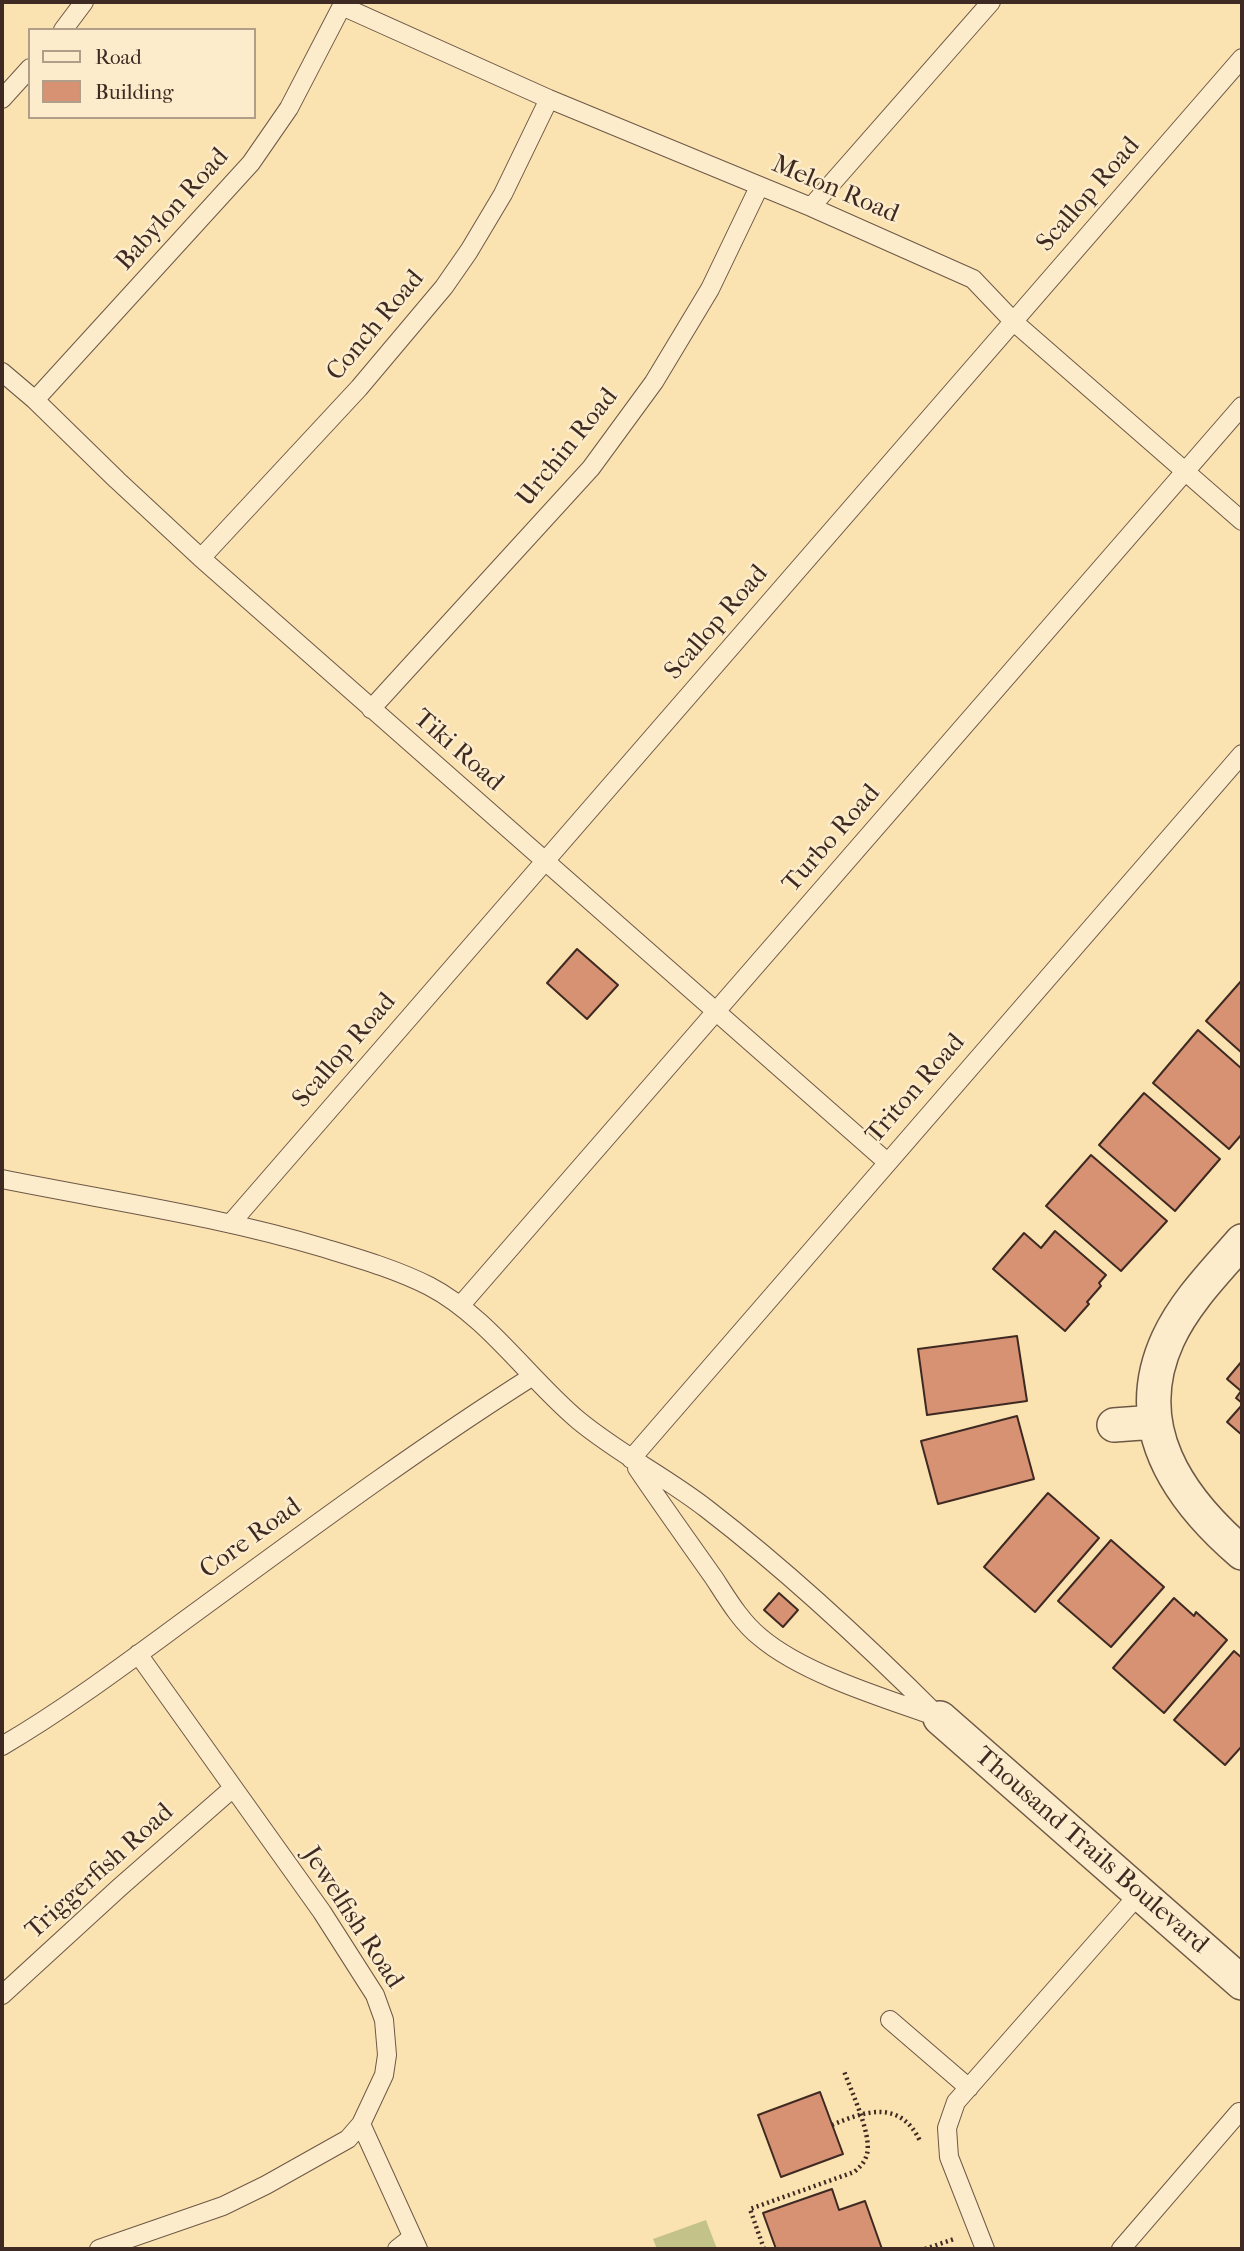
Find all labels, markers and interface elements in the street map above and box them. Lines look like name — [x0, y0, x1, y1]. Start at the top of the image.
legend — [28, 28, 256, 119]
text: Road — [95, 45, 142, 69]
text: Building — [95, 80, 173, 104]
street label: Scallop Road — [1031, 131, 1147, 259]
street label: Babylon Road — [110, 142, 236, 278]
street label: Melon Road — [767, 149, 903, 231]
street label: Conch Road — [321, 264, 431, 388]
street label: Urchin Road — [511, 382, 625, 514]
street label: Scallop Road — [659, 559, 775, 687]
street label: Tiki Road — [407, 703, 509, 799]
street label: Turbo Road — [777, 779, 887, 899]
street label: Scallop Road — [287, 987, 403, 1115]
street label: Triton Road — [860, 1028, 972, 1150]
street label: Core Road — [194, 1492, 308, 1586]
street label: Thousand Trails Boulevard — [968, 1741, 1214, 1961]
street label: Triggerfish Road — [20, 1797, 180, 1947]
street label: Jewelfish Road — [295, 1841, 409, 1995]

